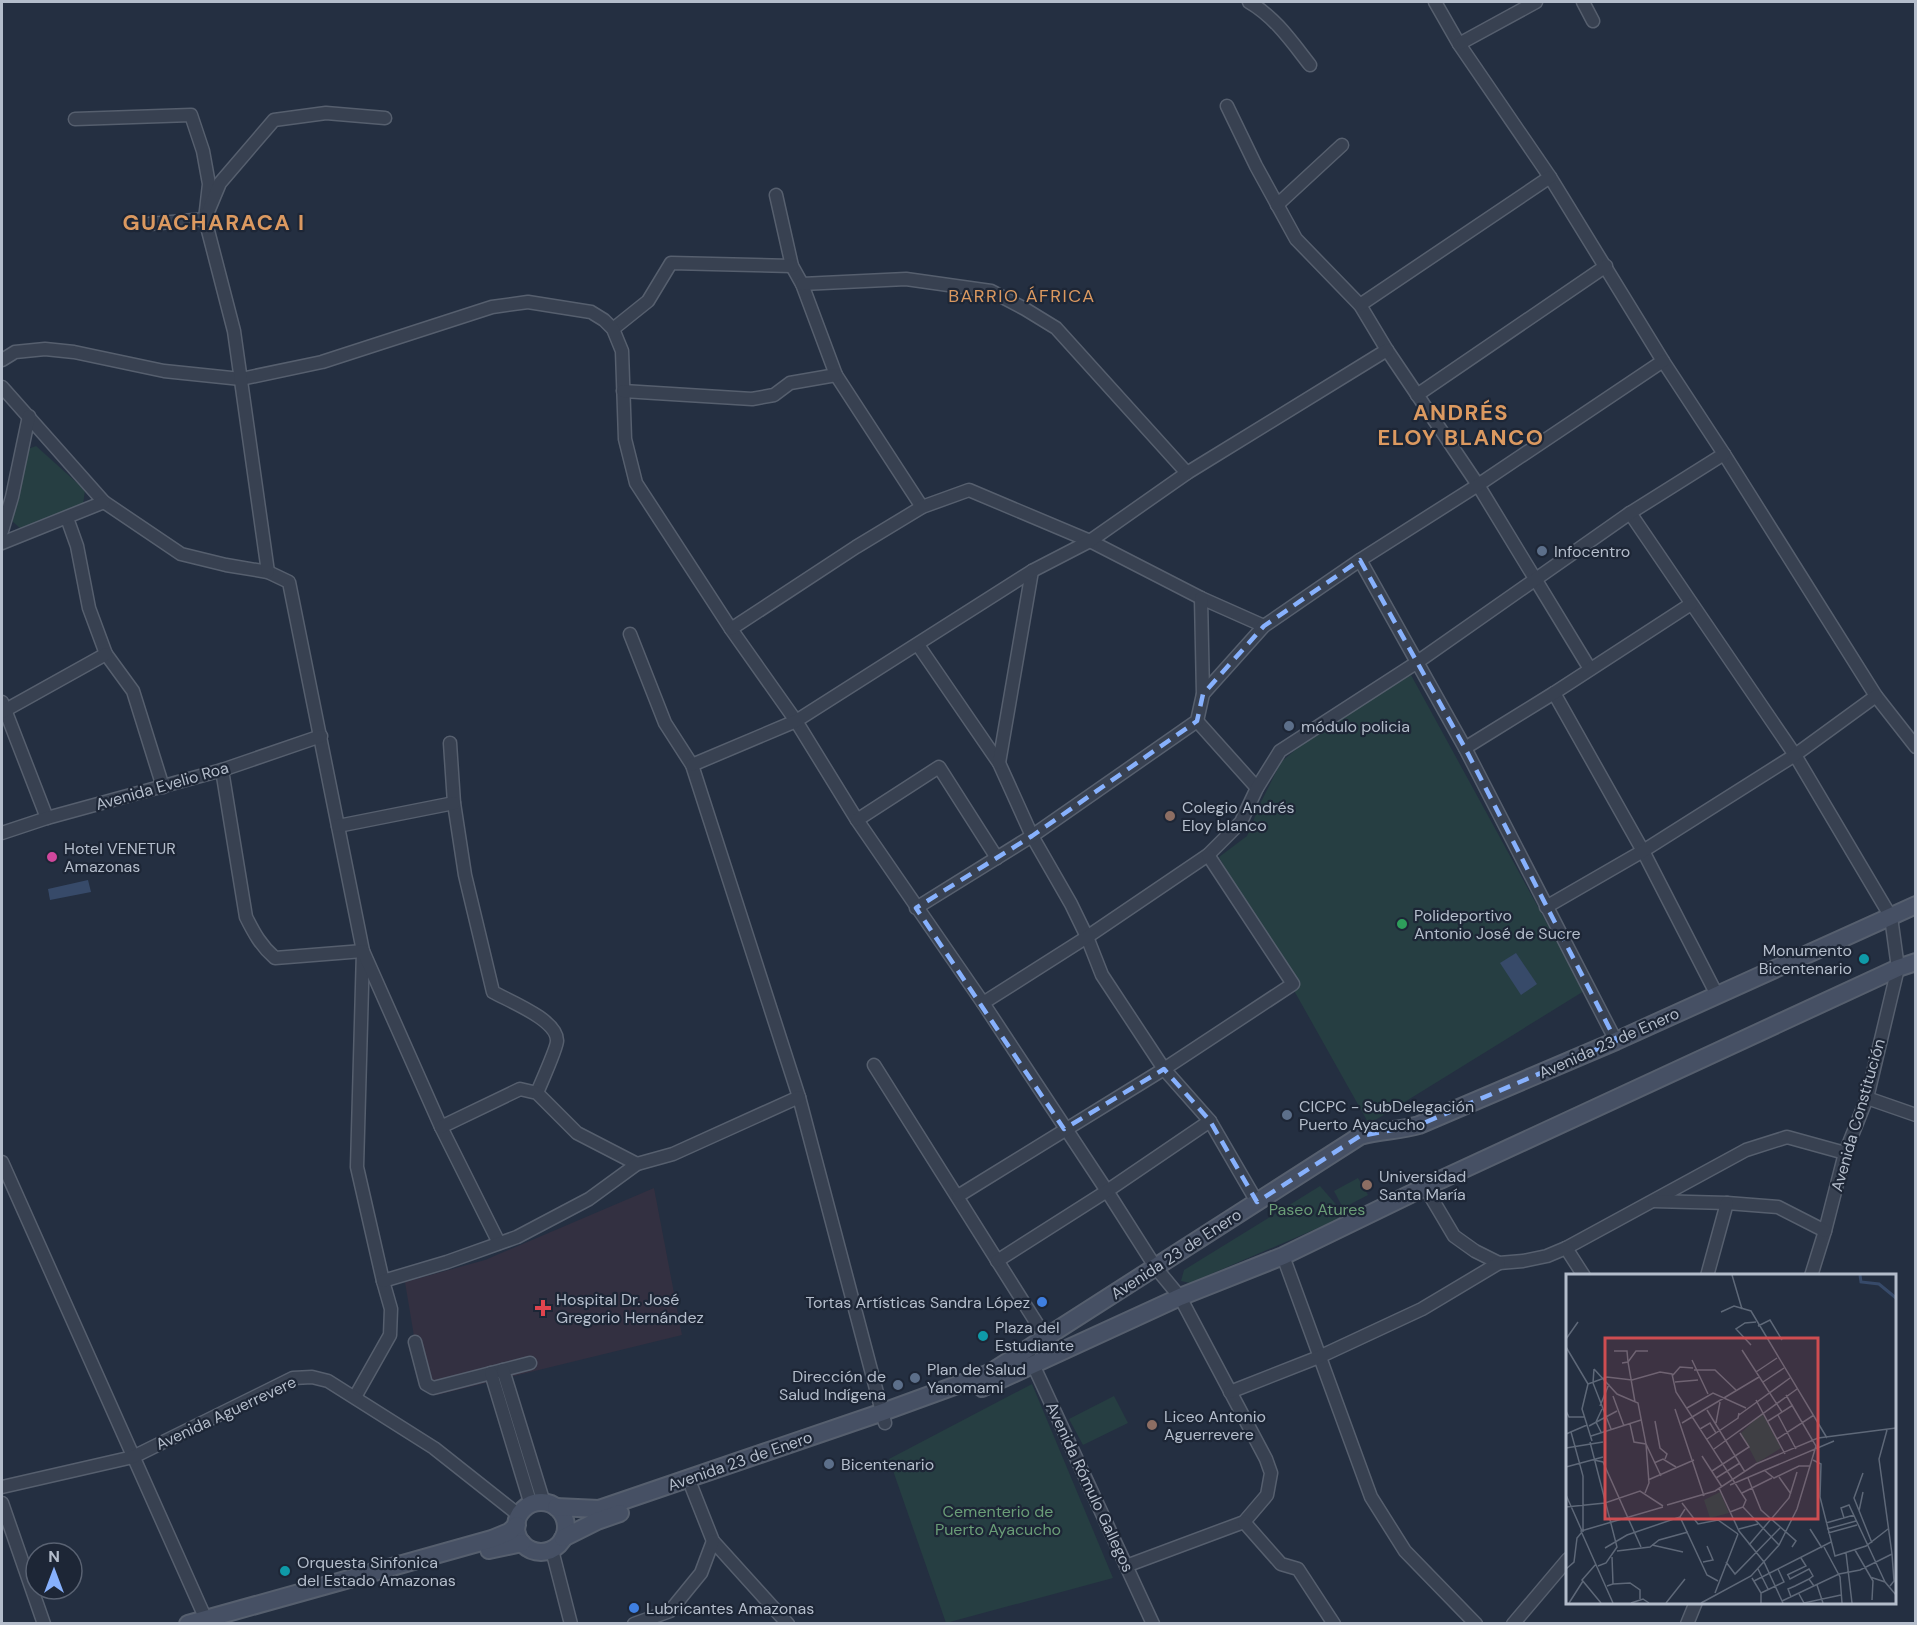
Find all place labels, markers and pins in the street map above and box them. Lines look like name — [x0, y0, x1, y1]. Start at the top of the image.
place label: Infocentro — [1554, 541, 1630, 562]
marker: Infocentro — [1535, 544, 1549, 558]
place label: módulo policia — [1301, 716, 1410, 737]
marker: módulo policia — [1282, 719, 1296, 733]
place label: Colegio Andrés Eloy blanco — [1182, 797, 1295, 836]
marker: Colegio Andrés Eloy blanco — [1163, 809, 1177, 823]
place label: Hotel VENETUR Amazonas — [64, 838, 176, 877]
marker: Hotel VENETUR Amazonas — [45, 850, 59, 864]
place label: Polideportivo Antonio José de Sucre — [1414, 905, 1581, 944]
marker: Polideportivo Antonio José de Sucre — [1395, 917, 1409, 931]
place label: Monumento Bicentenario — [1759, 940, 1852, 979]
marker: Monumento Bicentenario — [1857, 952, 1871, 966]
place label: CICPC - SubDelegación Puerto Ayacucho — [1299, 1096, 1474, 1135]
marker: CICPC - SubDelegación Puerto Ayacucho — [1280, 1108, 1294, 1122]
place label: Universidad Santa María — [1379, 1166, 1466, 1205]
marker: Universidad Santa María — [1360, 1178, 1374, 1192]
place label: Hospital Dr. José Gregorio Hernández — [556, 1289, 704, 1328]
place label: Tortas Artísticas Sandra López — [805, 1292, 1030, 1313]
marker: Tortas Artísticas Sandra López — [1035, 1295, 1049, 1309]
marker: Hospital Dr. José Gregorio Hernández — [534, 1299, 552, 1317]
place label: Plaza del Estudiante — [995, 1317, 1074, 1356]
marker: Plaza del Estudiante — [976, 1329, 990, 1343]
place label: Plan de Salud Yanomami — [927, 1359, 1026, 1398]
place label: Dirección de Salud Indígena — [779, 1366, 886, 1405]
marker: Plan de Salud Yanomami — [908, 1371, 922, 1385]
marker: Dirección de Salud Indígena — [891, 1378, 905, 1392]
place label: Liceo Antonio Aguerrevere — [1164, 1406, 1266, 1445]
marker: Liceo Antonio Aguerrevere — [1145, 1418, 1159, 1432]
place label: Bicentenario — [841, 1454, 934, 1475]
marker: Bicentenario — [822, 1457, 836, 1471]
place label: Orquesta Sinfonica del Estado Amazonas — [297, 1552, 456, 1591]
marker: Orquesta Sinfonica del Estado Amazonas — [278, 1564, 292, 1578]
place label: Lubricantes Amazonas — [646, 1598, 814, 1619]
marker: Lubricantes Amazonas — [627, 1601, 641, 1615]

